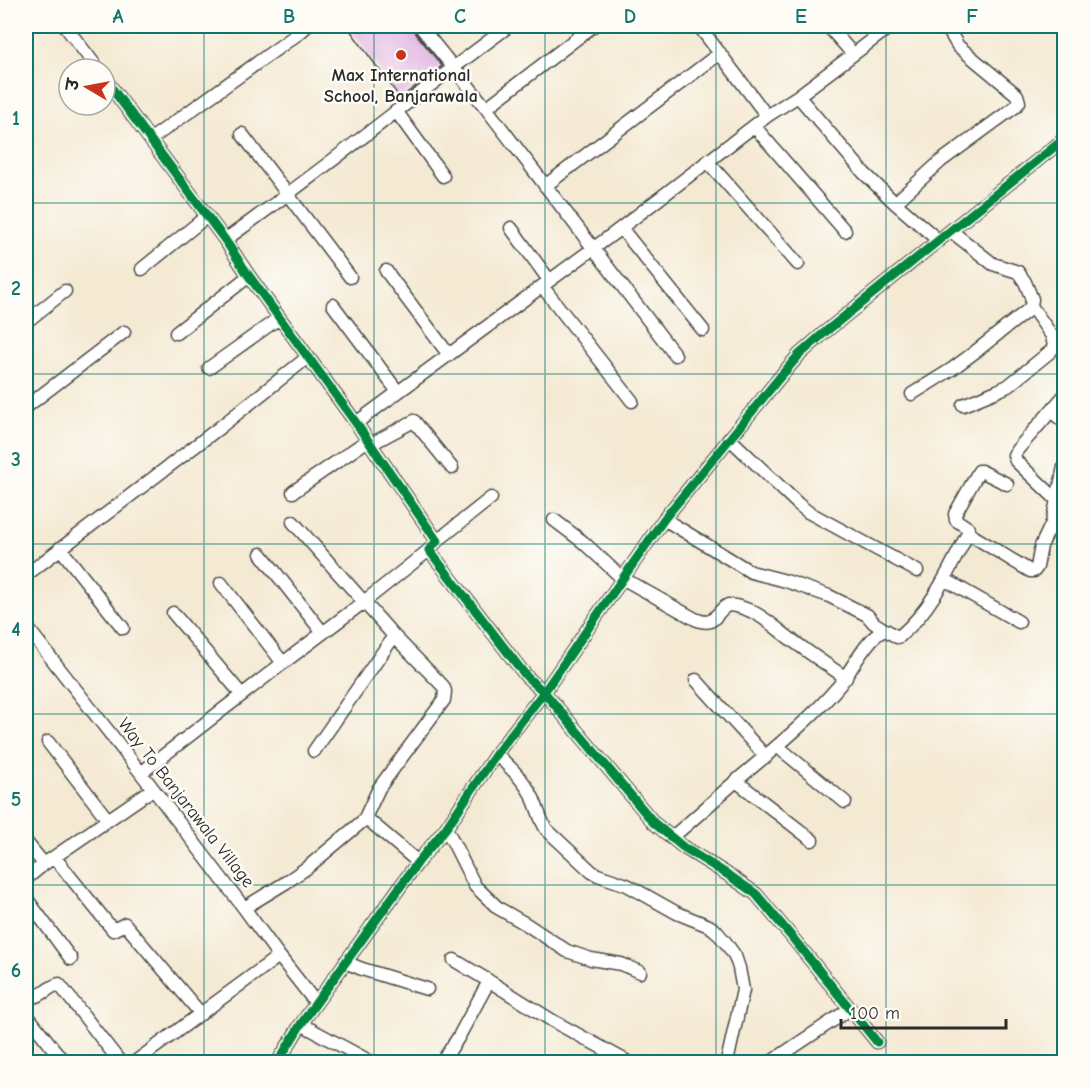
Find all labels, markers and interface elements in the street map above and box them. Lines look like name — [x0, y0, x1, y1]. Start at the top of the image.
text: A — [112, 5, 124, 28]
text: B — [283, 5, 295, 28]
text: C — [454, 5, 466, 28]
text: D — [624, 5, 636, 28]
text: E — [795, 5, 807, 28]
text: F — [966, 5, 978, 28]
marker: Max International School, Banjarawala — [394, 48, 408, 62]
north arrow — [57, 57, 117, 117]
place label: Max International School, Banjarawala — [324, 65, 478, 107]
text: उ — [63, 76, 83, 93]
text: 1 — [12, 107, 20, 130]
text: 2 — [11, 277, 21, 300]
text: 3 — [11, 448, 21, 471]
text: 4 — [11, 618, 21, 641]
street label: Way To Banjarawala Village — [113, 714, 259, 892]
text: 5 — [11, 788, 21, 811]
text: 6 — [11, 959, 21, 982]
scale bar — [841, 992, 1006, 1030]
text: 100 m — [850, 1003, 900, 1024]

